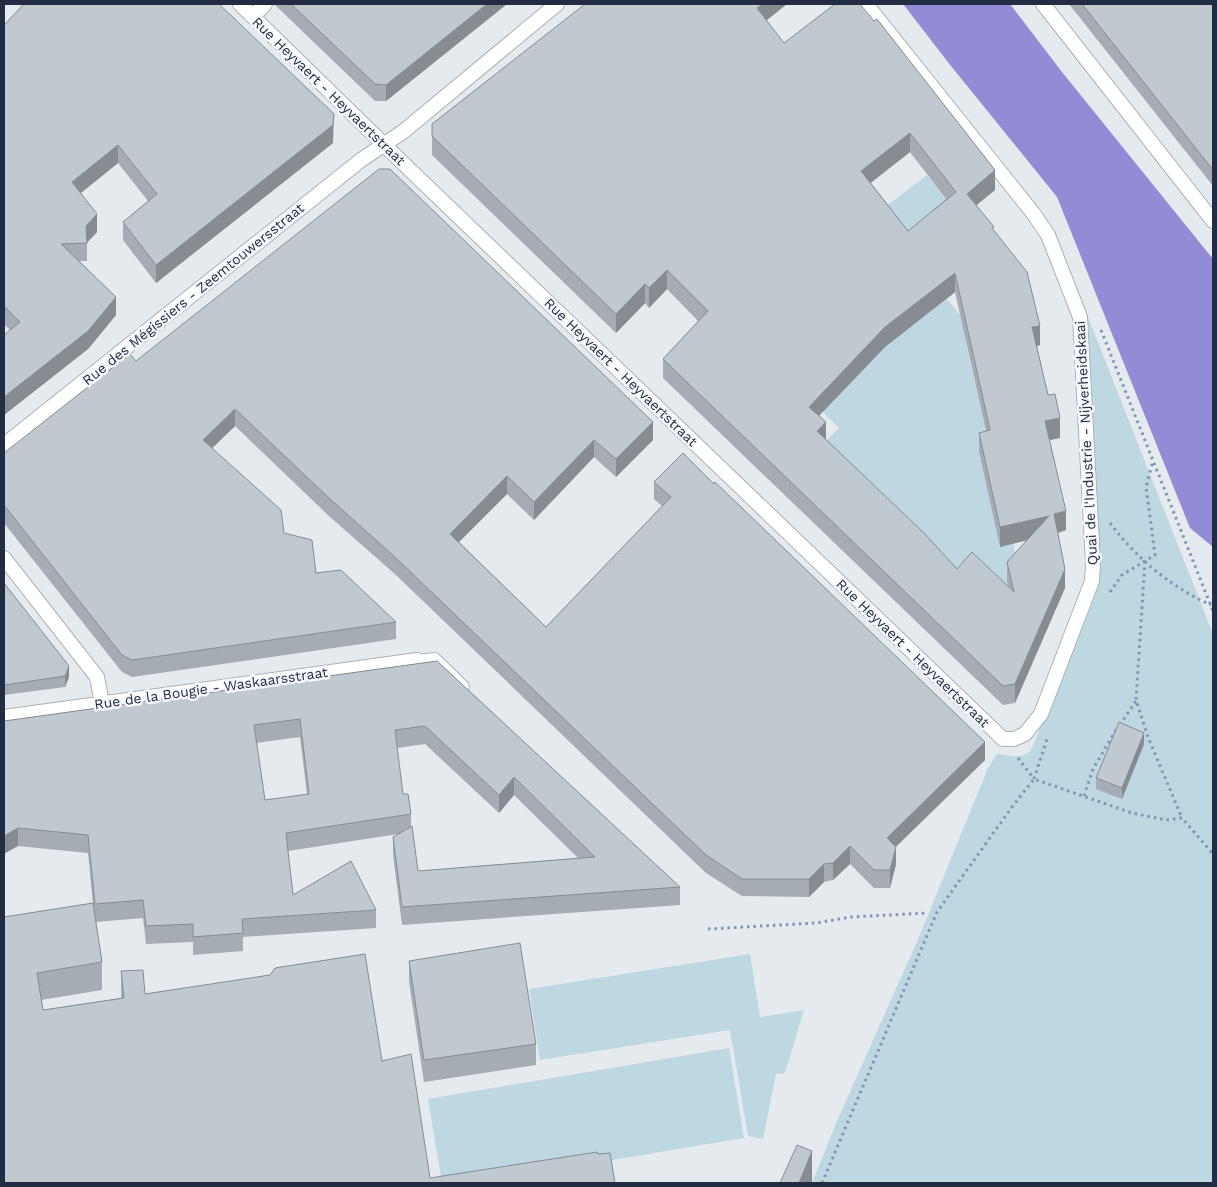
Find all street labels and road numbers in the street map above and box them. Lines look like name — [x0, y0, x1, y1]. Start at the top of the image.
street label: Rue Heyvaert - Heyvaertstraat — [249, 14, 409, 168]
street label: Rue des Mégissiers - Zeemtouwersstraat — [79, 200, 307, 388]
street label: Rue Heyvaert - Heyvaertstraat — [541, 295, 701, 449]
street label: Quai de l'Industrie - Nijverheidskaai — [1072, 320, 1100, 566]
street label: Rue Heyvaert - Heyvaertstraat — [833, 576, 993, 730]
street label: Rue de la Bougie - Waskaarsstraat — [93, 664, 329, 712]

